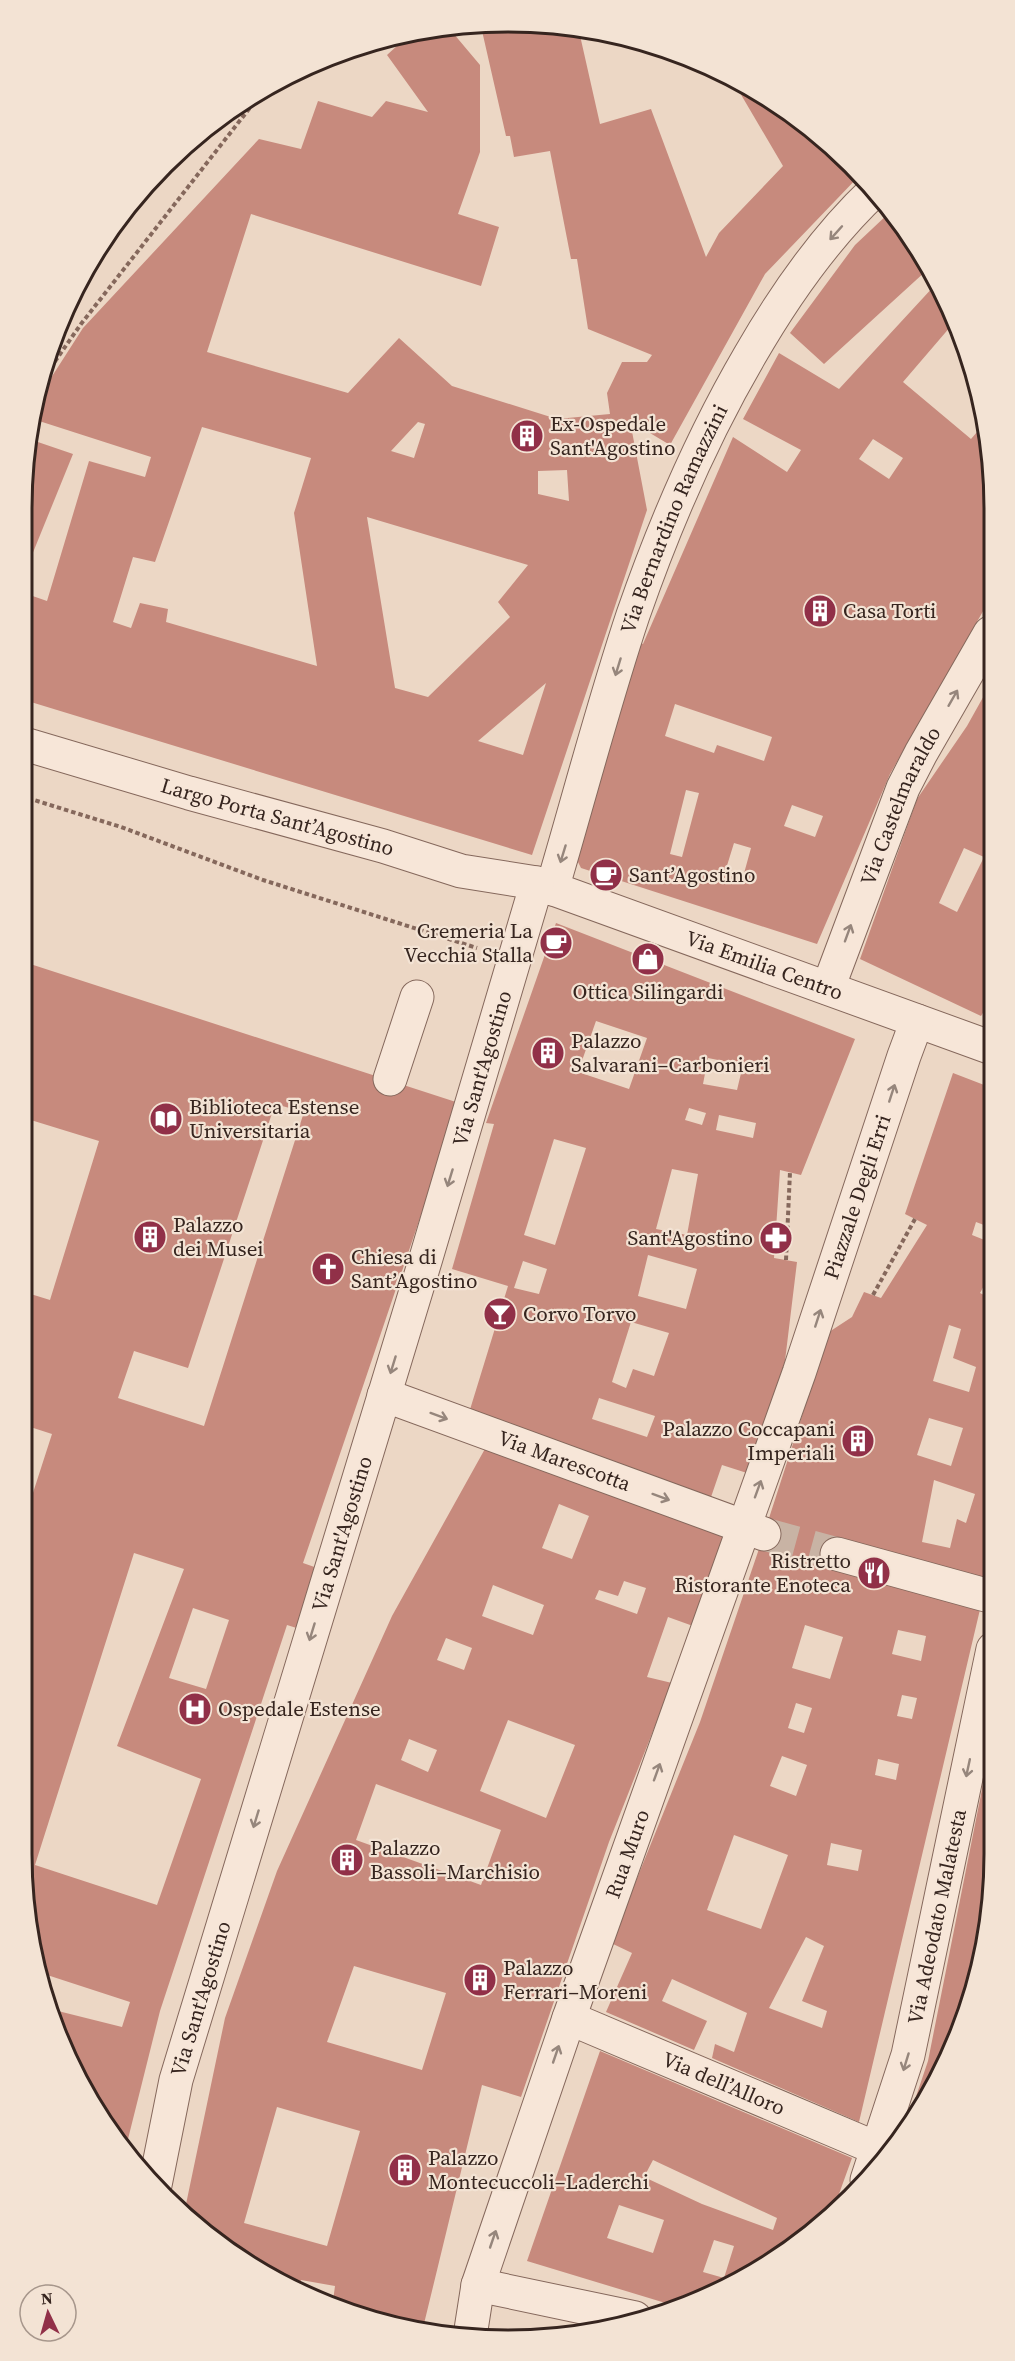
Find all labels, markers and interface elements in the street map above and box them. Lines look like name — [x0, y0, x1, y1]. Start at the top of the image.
one-way arrow — [829, 225, 843, 240]
street label: Via Bernardino Ramazzini — [613, 399, 734, 637]
place label: Ex-Ospedale Sant'Agostino — [550, 409, 676, 462]
building icon: Ex-Ospedale Sant'Agostino — [509, 418, 545, 454]
building icon: Casa Torti — [802, 593, 838, 629]
place label: Casa Torti — [843, 596, 936, 625]
one-way arrow — [612, 657, 623, 676]
one-way arrow — [947, 690, 959, 707]
street label: Via Castelmaraldo — [853, 721, 947, 889]
street label: Largo Porta Sant’Agostino — [158, 770, 398, 863]
one-way arrow — [557, 844, 568, 863]
cafe icon: Sant’Agostino — [588, 857, 624, 893]
place label: Sant’Agostino — [629, 860, 756, 889]
place label: Cremeria La Vecchia Stalla — [404, 916, 533, 969]
street label: Via Emilia Centro — [682, 923, 847, 1007]
one-way arrow — [843, 924, 854, 943]
cafe icon: Cremeria La Vecchia Stalla — [538, 925, 574, 961]
shop icon: Ottica Silingardi — [630, 941, 666, 977]
place label: Ottica Silingardi — [573, 977, 723, 1006]
street label: Via Sant'Agostino — [445, 987, 518, 1150]
place label: Palazzo Salvarani–Carbonieri — [571, 1026, 770, 1079]
building icon: Palazzo Salvarani–Carbonieri — [530, 1035, 566, 1071]
one-way arrow — [887, 1084, 898, 1103]
place label: Biblioteca Estense Universitaria — [189, 1092, 359, 1145]
library icon: Biblioteca Estense Universitaria — [148, 1101, 184, 1137]
street label: Piazzale Degli Erri — [816, 1111, 898, 1283]
one-way arrow — [444, 1169, 455, 1188]
place label: Palazzo dei Musei — [173, 1210, 264, 1263]
building icon: Palazzo dei Musei — [132, 1219, 168, 1255]
pharmacy icon: Sant'Agostino — [758, 1220, 794, 1256]
place label: Sant'Agostino — [627, 1223, 753, 1252]
place label: Chiesa di Sant’Agostino — [351, 1242, 478, 1295]
church icon: Chiesa di Sant’Agostino — [310, 1251, 346, 1287]
bar icon: Corvo Torvo — [482, 1296, 518, 1332]
place label: Corvo Torvo — [523, 1299, 637, 1328]
one-way arrow — [813, 1309, 824, 1328]
one-way arrow — [387, 1355, 398, 1374]
one-way arrow — [429, 1411, 447, 1422]
place label: Palazzo Coccapani Imperiali — [662, 1414, 835, 1467]
street label: Via Marescotta — [494, 1423, 635, 1498]
building icon: Palazzo Coccapani Imperiali — [840, 1423, 876, 1459]
street label: Via Sant'Agostino — [304, 1452, 379, 1615]
one-way arrow — [753, 1480, 764, 1499]
one-way arrow — [651, 1493, 670, 1504]
place label: Ristretto Ristorante Enoteca — [674, 1546, 851, 1599]
restaurant icon: Ristretto Ristorante Enoteca — [856, 1555, 892, 1591]
one-way arrow — [306, 1622, 317, 1641]
hospital icon: Ospedale Estense — [177, 1691, 213, 1727]
place label: Ospedale Estense — [218, 1694, 381, 1723]
one-way arrow — [962, 1759, 974, 1778]
one-way arrow — [652, 1763, 663, 1782]
street label: Rua Muro — [598, 1805, 656, 1902]
street label: Via Adeodato Malatesta — [900, 1806, 973, 2027]
one-way arrow — [250, 1809, 261, 1828]
place label: Palazzo Bassoli–Marchisio — [370, 1833, 540, 1886]
building icon: Palazzo Bassoli–Marchisio — [329, 1842, 365, 1878]
street label: Via Sant'Agostino — [163, 1917, 238, 2080]
place label: Palazzo Ferrari–Moreni — [503, 1953, 647, 2006]
building icon: Palazzo Ferrari–Moreni — [462, 1962, 498, 1998]
street label: Via dell’Alloro — [658, 2044, 790, 2122]
one-way arrow — [552, 2045, 563, 2064]
one-way arrow — [900, 2052, 911, 2071]
place label: Palazzo Montecuccoli–Laderchi — [428, 2143, 649, 2196]
building icon: Palazzo Montecuccoli–Laderchi — [387, 2152, 423, 2188]
one-way arrow — [489, 2230, 500, 2249]
north arrow — [18, 2283, 78, 2343]
text: N — [40, 2287, 54, 2310]

